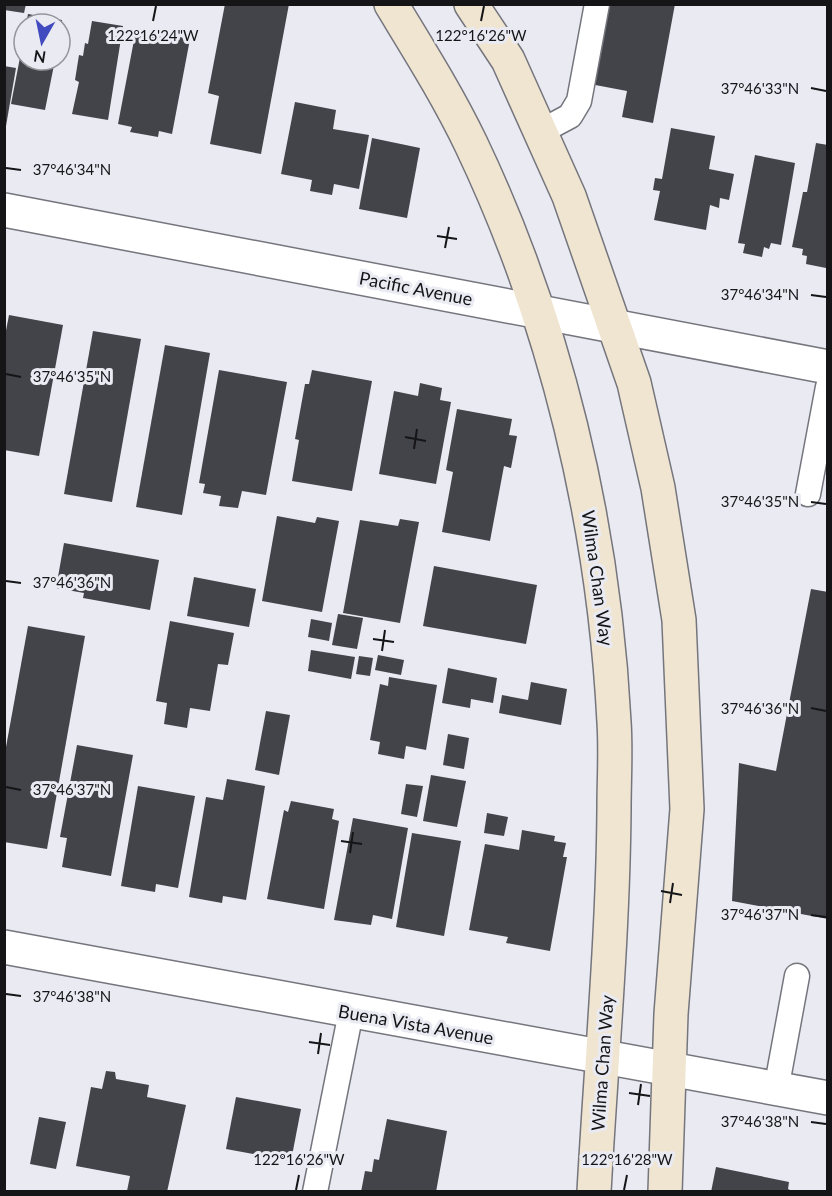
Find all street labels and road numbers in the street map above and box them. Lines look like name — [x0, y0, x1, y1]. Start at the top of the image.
street label: Pacific Avenue — [358, 266, 474, 310]
street label: Wilma Chan Way — [578, 509, 618, 648]
street label: Wilma Chan Way — [586, 993, 618, 1132]
street label: Buena Vista Avenue — [337, 1000, 495, 1048]

